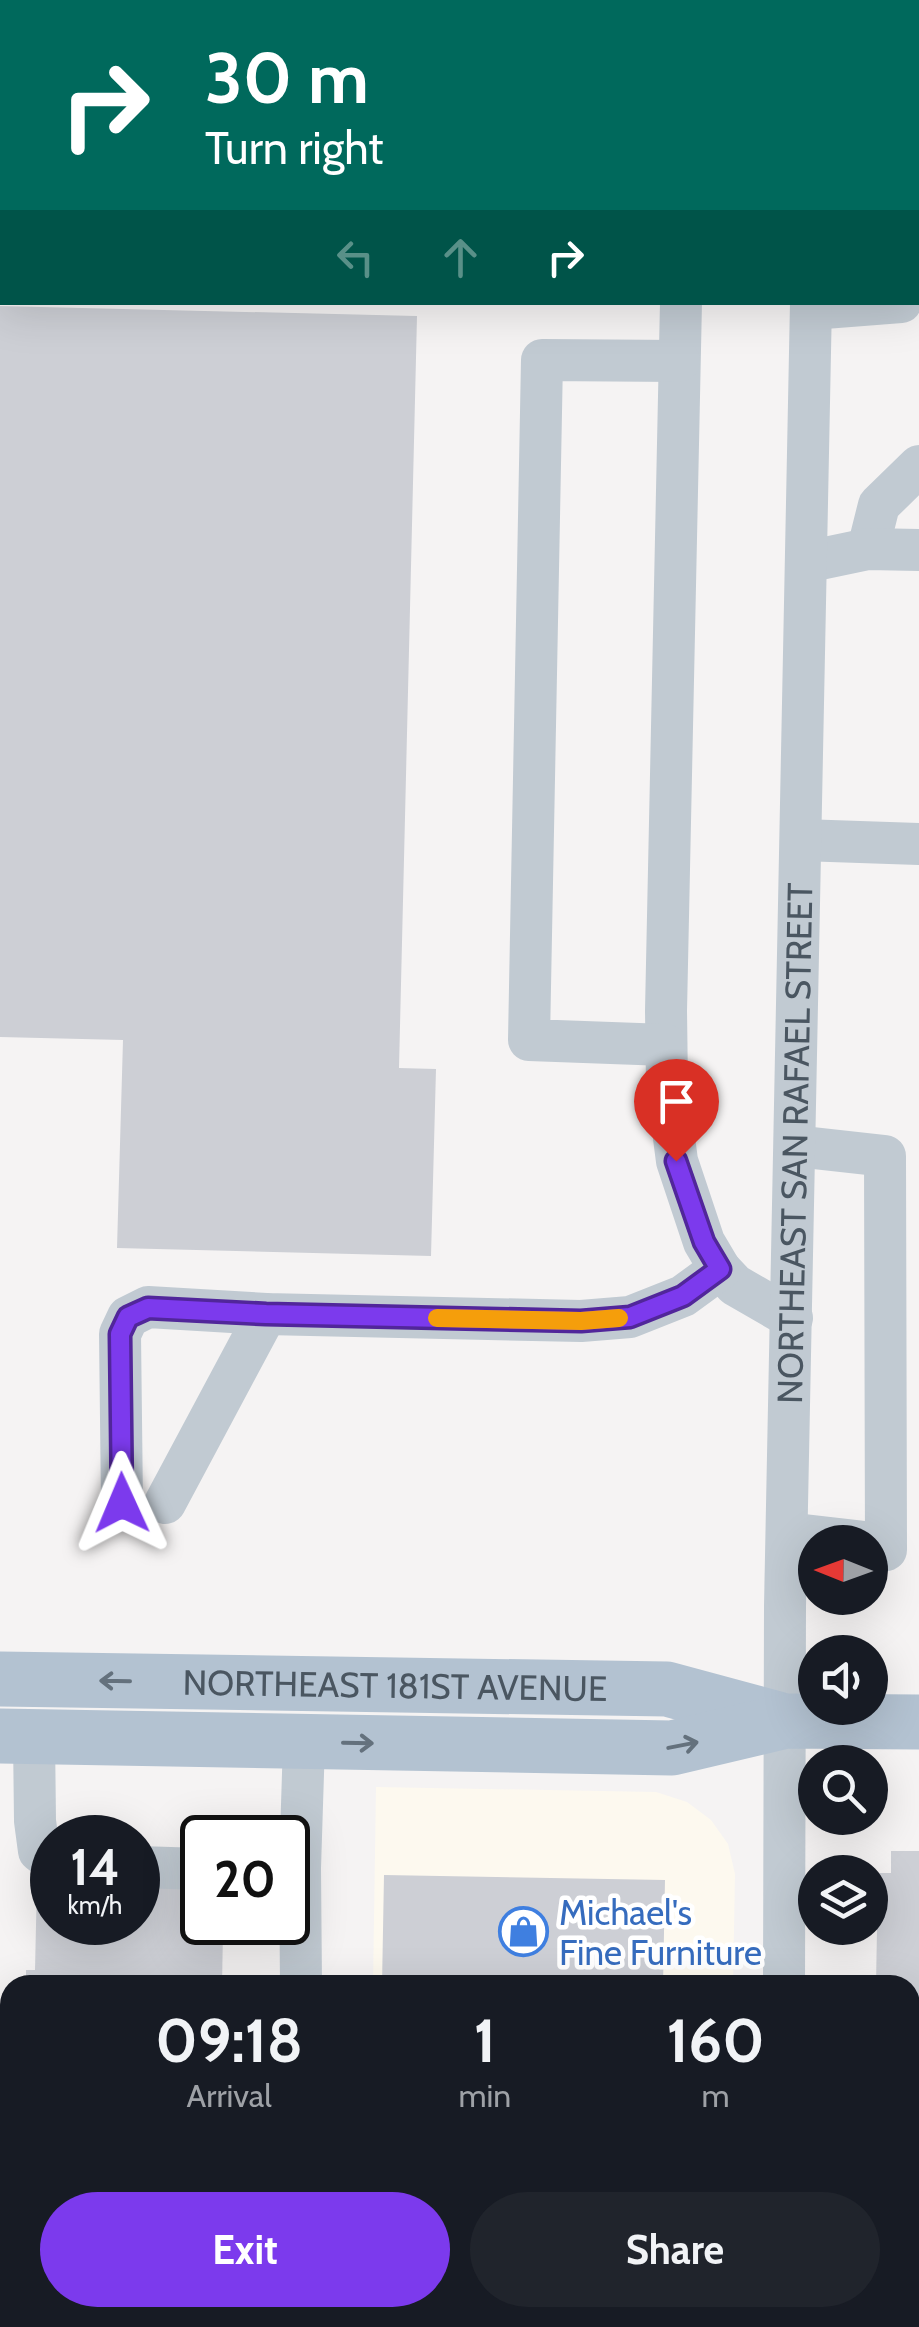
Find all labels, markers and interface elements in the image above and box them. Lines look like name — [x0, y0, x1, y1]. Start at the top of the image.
text: 30 m — [205, 35, 369, 121]
icon: right — [40, 40, 170, 170]
text: Turn right — [205, 121, 384, 175]
icon: left — [328, 230, 383, 285]
icon: ahead — [433, 230, 488, 285]
icon: right — [538, 230, 593, 285]
street label: NORTHEAST SAN RAFAEL STREET — [768, 882, 821, 1404]
pin — [634, 1059, 719, 1162]
icon: arrive — [649, 1074, 704, 1129]
position arrow — [70, 1451, 174, 1555]
north arrow — [798, 1525, 888, 1615]
map controls — [798, 1525, 888, 1945]
button: sound — [798, 1635, 888, 1725]
street label: NORTHEAST 181ST AVENUE — [182, 1660, 608, 1710]
one-way arrow — [99, 1671, 131, 1690]
one-way arrow — [342, 1733, 374, 1752]
one-way arrow — [666, 1735, 699, 1754]
button: search — [798, 1745, 888, 1835]
speed limit sign: 20 — [180, 1815, 310, 1945]
text: 14 — [70, 1837, 120, 1898]
button: layers — [798, 1855, 888, 1945]
text: km/h — [68, 1890, 122, 1920]
place label: Michael's Fine Furniture — [559, 1891, 762, 1974]
shop icon: Michael's Fine Furniture — [498, 1906, 550, 1958]
text: 09:18 — [155, 2004, 303, 2077]
text: 1 — [474, 2004, 496, 2077]
text: 160 — [666, 2004, 765, 2077]
text: Arrival — [187, 2076, 272, 2115]
text: min — [458, 2076, 511, 2115]
text: m — [702, 2076, 730, 2115]
button: Exit — [40, 2192, 450, 2307]
button: Share — [470, 2192, 880, 2307]

